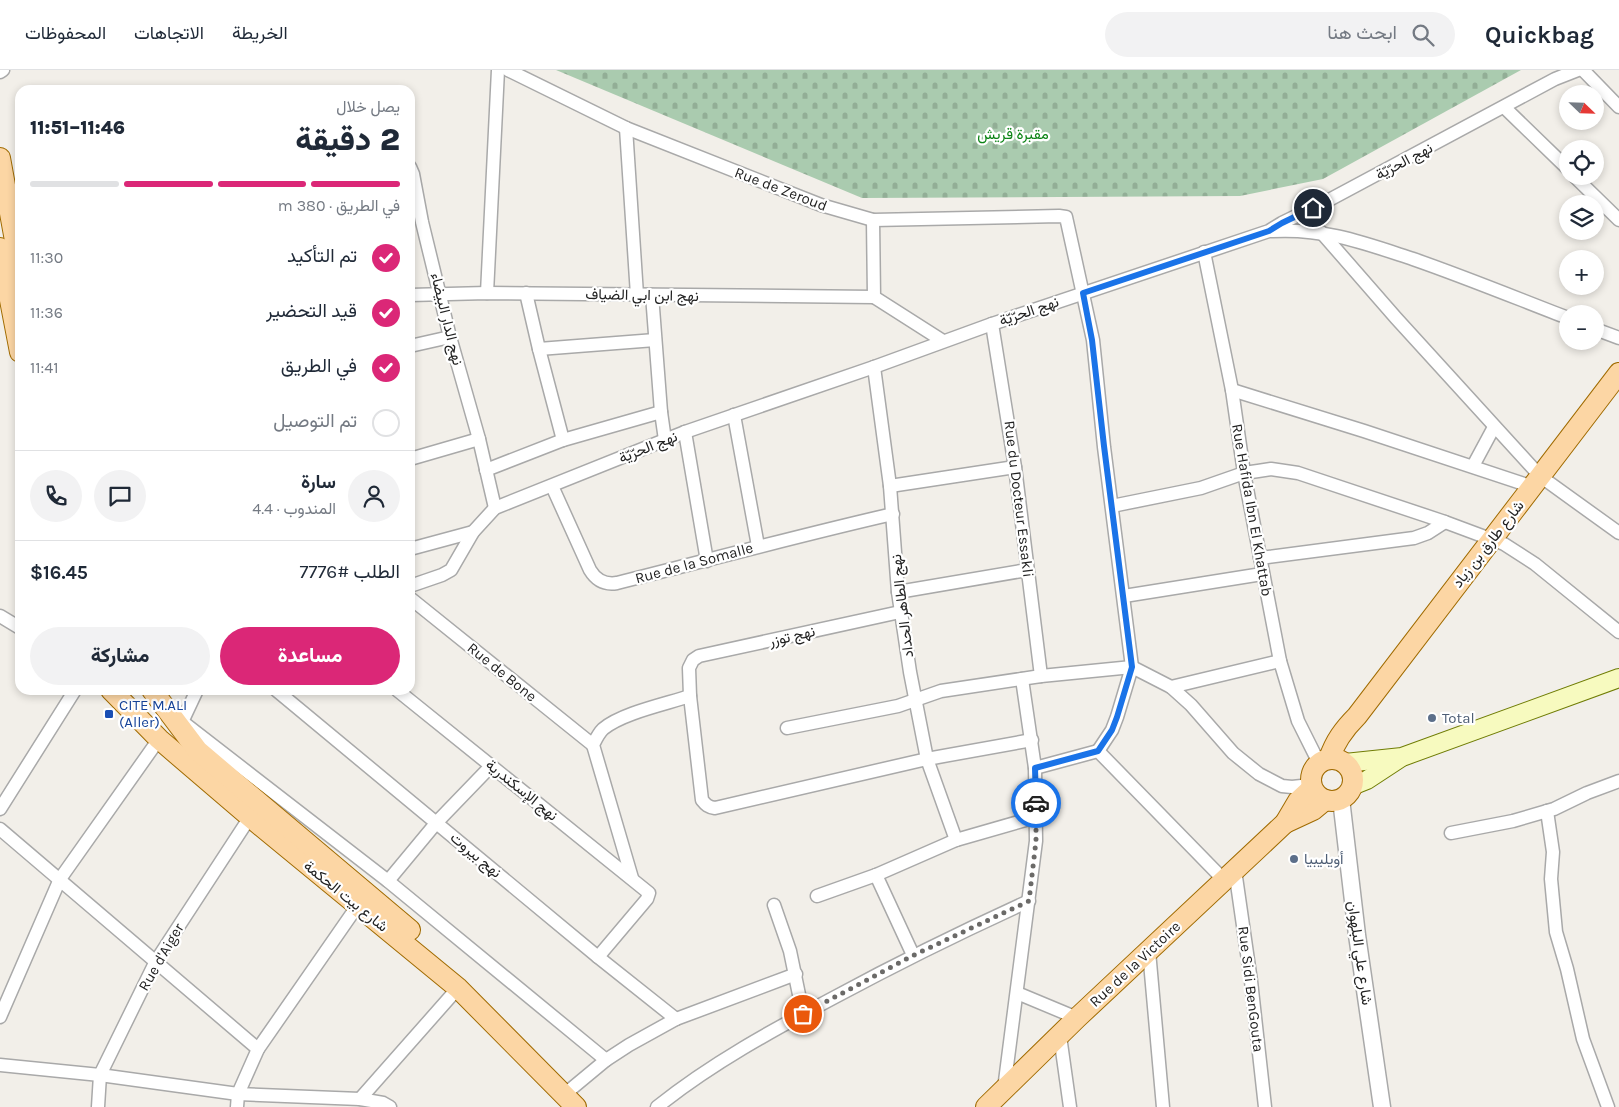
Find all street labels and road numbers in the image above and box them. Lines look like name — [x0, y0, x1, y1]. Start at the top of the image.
street label: نهج الحرّيّة — [1372, 139, 1436, 185]
street label: Rue de Zeroud — [732, 163, 830, 215]
street label: نهج الدار البيضاء — [425, 271, 467, 368]
street label: نهج ابن ابي الضياف — [585, 285, 699, 309]
street label: نهج الحرّيّة — [997, 292, 1062, 331]
street label: Rue du Docteur Essakli — [1000, 420, 1038, 578]
street label: Rue Hafida Ibn El Khattab — [1228, 422, 1276, 598]
street label: نهج الحرّيّة — [616, 427, 681, 469]
street label: شارع طارق بن زياد — [1448, 497, 1529, 592]
street label: Rue de la Somalle — [633, 539, 755, 587]
street label: نهج الطاهر الحداد — [887, 553, 919, 659]
street label: نهج توزر — [766, 622, 817, 652]
street label: Rue de Bone — [464, 639, 540, 705]
street label: نهج الإسكندرية — [481, 755, 562, 826]
street label: نهج بيروت — [445, 828, 505, 883]
street label: شارع بيت الحكمة — [299, 857, 392, 937]
street label: شارع علي البلهوان — [1340, 900, 1376, 1007]
street label: Rue de la Victoire — [1086, 917, 1184, 1011]
street label: Rue d'Aiger — [134, 919, 188, 994]
street label: Rue Sidi BenGouta — [1234, 925, 1268, 1053]

